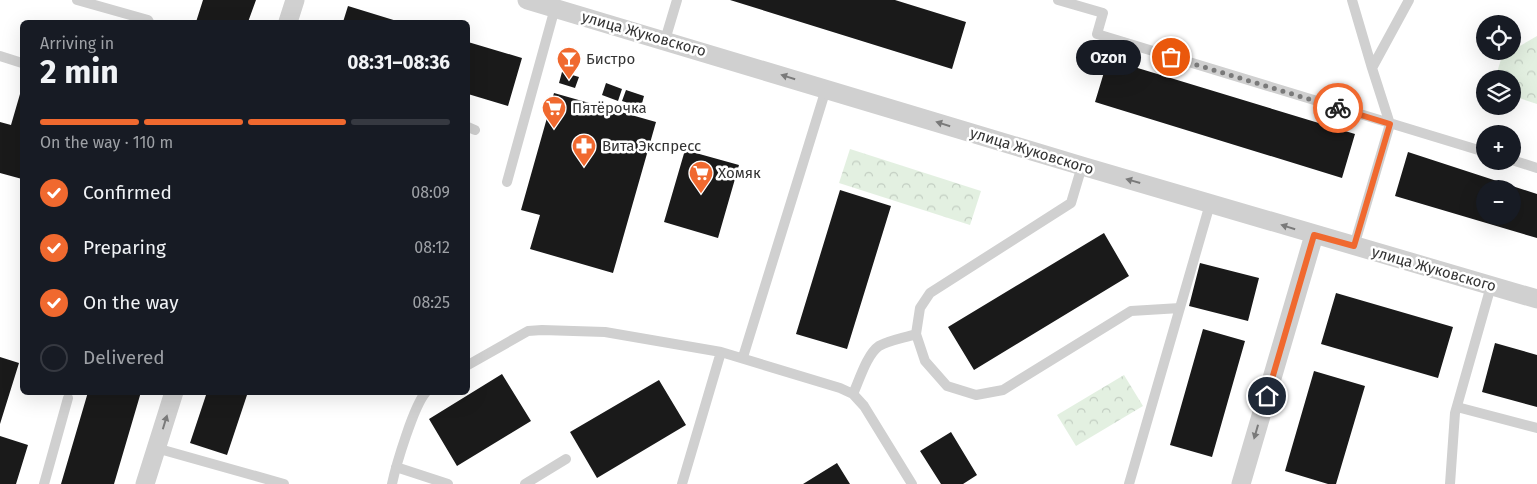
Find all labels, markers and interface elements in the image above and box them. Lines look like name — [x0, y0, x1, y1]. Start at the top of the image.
street label: улица Жуковского — [580, 8, 708, 60]
map controls — [1476, 15, 1521, 225]
button: locate — [1476, 15, 1521, 60]
text: Arriving in — [40, 34, 114, 53]
pin — [1150, 36, 1192, 78]
callout: Ozon — [1076, 40, 1141, 74]
icon: bag — [1157, 43, 1185, 71]
bar icon: Бистро — [556, 46, 582, 80]
text: Ozon — [1090, 48, 1127, 67]
place label: Бистро — [586, 50, 635, 68]
text: 08:31–08:36 — [347, 51, 450, 74]
text: 2 min — [40, 53, 119, 91]
button: layers — [1476, 70, 1521, 115]
one-way arrow — [780, 73, 795, 81]
courier — [1313, 83, 1363, 133]
icon: bike — [1324, 94, 1352, 122]
supermarket icon: Пятёрочка — [541, 95, 567, 129]
place label: Пятёрочка — [572, 99, 647, 117]
one-way arrow — [936, 120, 951, 128]
street label: улица Жуковского — [968, 124, 1096, 178]
button: + — [1476, 125, 1521, 170]
text: On the way · 110 m — [40, 133, 173, 152]
pharmacy icon: Вита Экспресс — [571, 133, 597, 167]
place label: Вита Экспресс — [602, 137, 701, 155]
supermarket icon: Хомяк — [688, 160, 714, 194]
place label: Хомяк — [718, 164, 761, 182]
one-way arrow — [1125, 176, 1140, 184]
icon: check — [40, 179, 68, 207]
button: − — [1476, 180, 1521, 225]
text: Confirmed — [83, 181, 172, 204]
text: 08:09 — [411, 183, 450, 202]
one-way arrow — [1281, 223, 1296, 231]
icon: check — [40, 234, 68, 262]
text: Preparing — [83, 236, 166, 259]
text: 08:12 — [414, 238, 450, 257]
street label: улица Жуковского — [1370, 243, 1498, 295]
icon: check — [40, 289, 68, 317]
text: On the way — [83, 291, 179, 314]
text: 08:25 — [412, 293, 450, 312]
text: Delivered — [83, 346, 165, 369]
pin — [1246, 375, 1288, 417]
icon: home — [1253, 382, 1281, 410]
one-way arrow — [161, 414, 169, 429]
one-way arrow — [1251, 425, 1259, 440]

